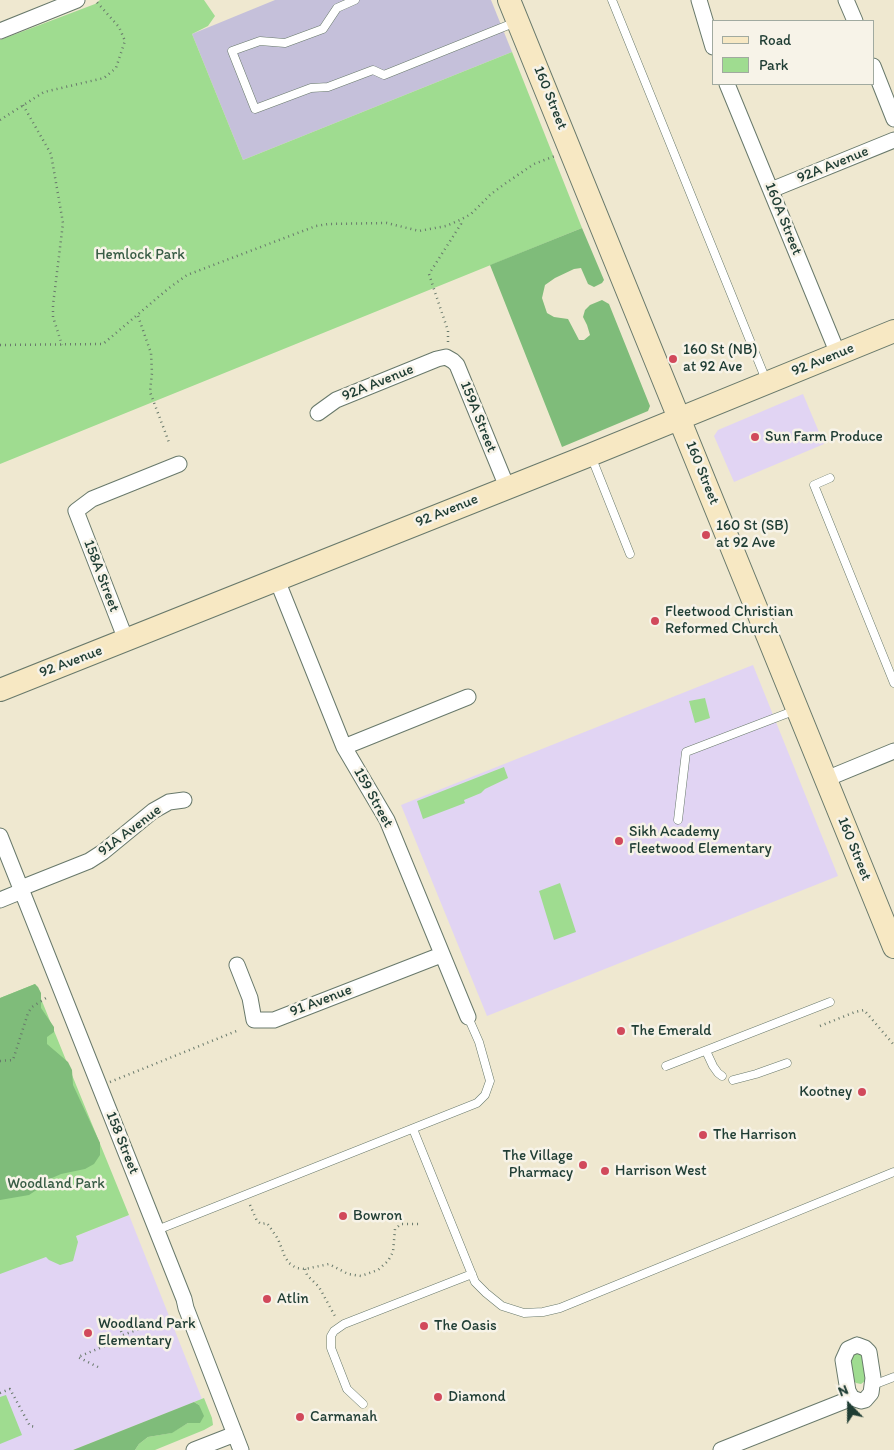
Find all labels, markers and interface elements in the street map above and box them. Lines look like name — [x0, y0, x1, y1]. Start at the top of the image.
legend — [712, 20, 874, 85]
text: Road — [759, 31, 791, 49]
text: Park — [759, 56, 789, 74]
street label: 160 Street — [529, 63, 571, 133]
street label: 92A Avenue — [795, 142, 871, 188]
street label: 160A Street — [760, 180, 806, 258]
park label: Hemlock Park — [95, 246, 185, 264]
street label: 92 Avenue — [789, 339, 857, 381]
place label: 160 St (NB) at 92 Ave — [683, 341, 757, 376]
marker: 160 St (NB) at 92 Ave — [667, 353, 679, 365]
street label: 92A Avenue — [340, 360, 416, 406]
street label: 159A Street — [456, 379, 500, 455]
place label: Sun Farm Produce — [765, 428, 883, 446]
marker: Sun Farm Produce — [749, 431, 761, 443]
street label: 160 Street — [681, 438, 723, 508]
street label: 92 Avenue — [413, 490, 481, 532]
place label: 160 St (SB) at 92 Ave — [716, 517, 789, 552]
marker: 160 St (SB) at 92 Ave — [700, 529, 712, 541]
street label: 158A Street — [79, 537, 123, 615]
place label: Fleetwood Christian Reformed Church — [665, 603, 793, 638]
marker: Fleetwood Christian Reformed Church — [649, 615, 661, 627]
street label: 92 Avenue — [37, 642, 105, 682]
street label: 159 Street — [349, 765, 397, 831]
street label: 91A Avenue — [95, 801, 165, 861]
street label: 160 Street — [833, 814, 875, 884]
place label: Sikh Academy Fleetwood Elementary — [629, 823, 772, 858]
marker: Sikh Academy Fleetwood Elementary — [613, 835, 625, 847]
street label: 91 Avenue — [287, 981, 355, 1021]
place label: The Emerald — [631, 1022, 712, 1040]
marker: The Emerald — [615, 1025, 627, 1037]
place label: Kootney — [799, 1083, 852, 1101]
marker: Kootney — [856, 1086, 868, 1098]
street label: 158 Street — [101, 1109, 143, 1177]
place label: The Harrison — [713, 1126, 797, 1144]
marker: The Harrison — [697, 1129, 709, 1141]
place label: The Village Pharmacy — [503, 1147, 573, 1182]
marker: The Village Pharmacy — [577, 1159, 589, 1171]
place label: Harrison West — [615, 1162, 707, 1180]
marker: Harrison West — [599, 1165, 611, 1177]
park label: Woodland Park — [7, 1175, 105, 1193]
place label: Bowron — [353, 1207, 402, 1225]
marker: Bowron — [337, 1210, 349, 1222]
place label: Atlin — [277, 1290, 309, 1308]
marker: Atlin — [261, 1293, 273, 1305]
place label: Woodland Park Elementary — [98, 1315, 196, 1350]
place label: The Oasis — [434, 1317, 497, 1335]
marker: The Oasis — [418, 1320, 430, 1332]
marker: Woodland Park Elementary — [82, 1327, 94, 1339]
north arrow — [824, 1380, 874, 1430]
text: N — [836, 1381, 851, 1400]
place label: Diamond — [448, 1388, 506, 1406]
marker: Diamond — [432, 1391, 444, 1403]
place label: Carmanah — [310, 1408, 377, 1426]
marker: Carmanah — [294, 1411, 306, 1423]

